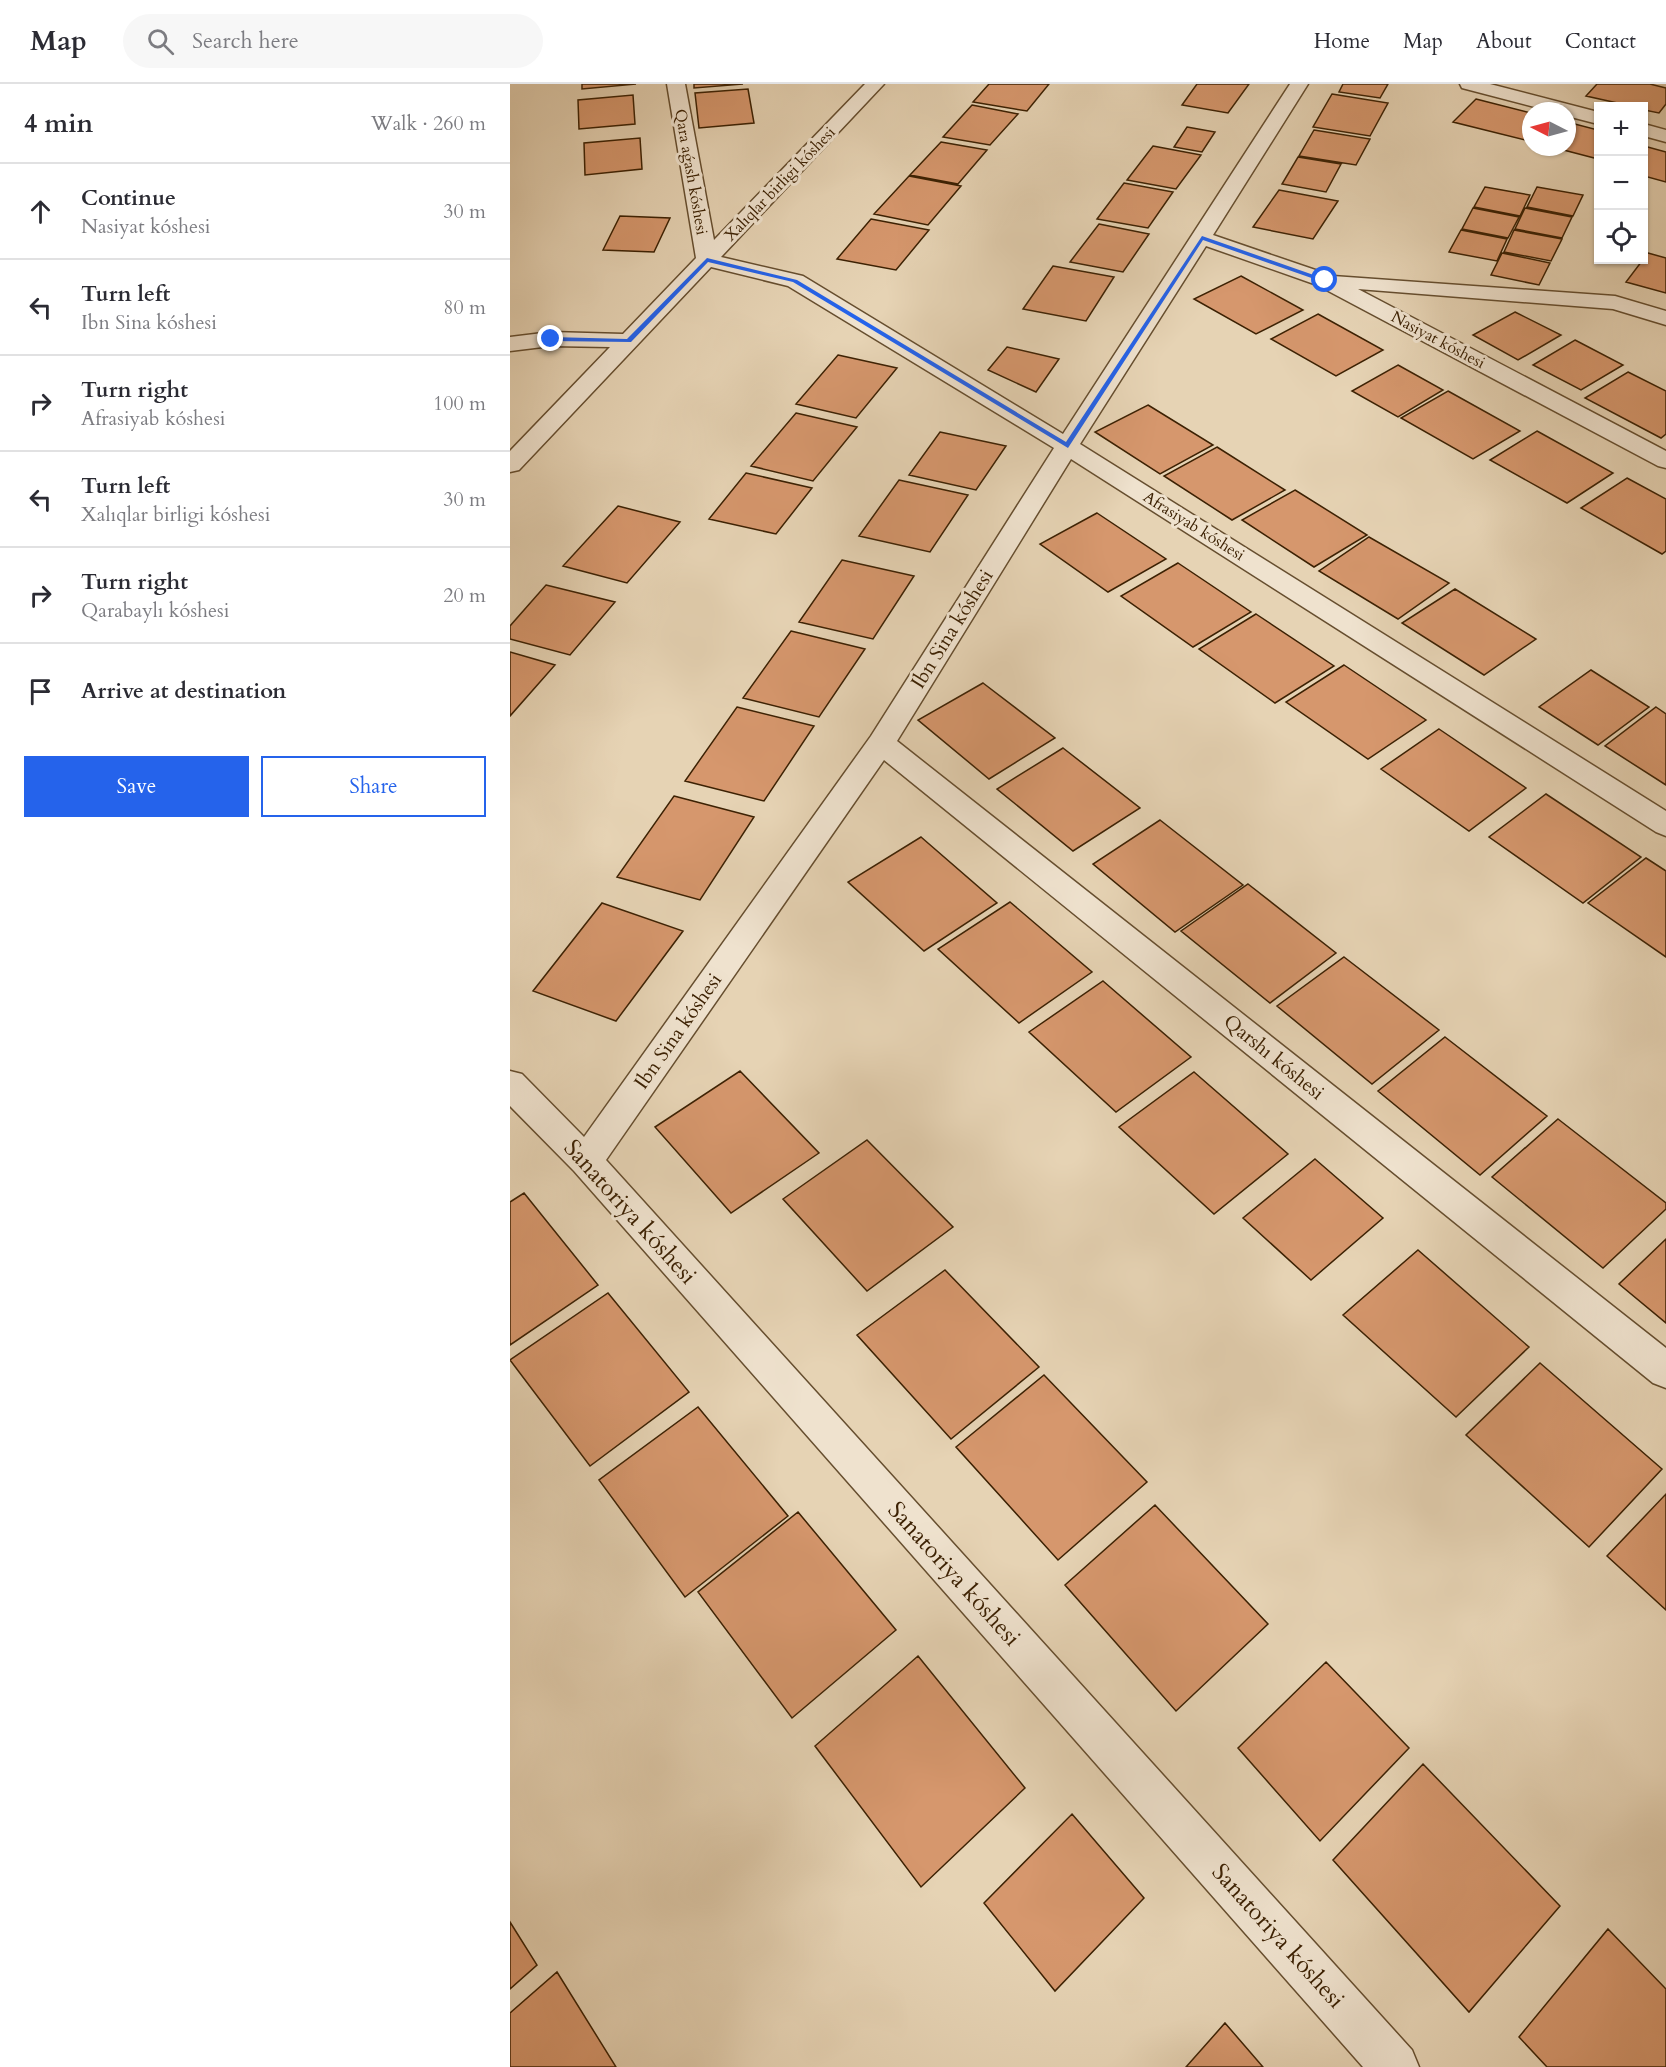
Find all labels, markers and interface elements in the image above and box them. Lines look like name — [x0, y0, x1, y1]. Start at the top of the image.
search box — [123, 14, 543, 68]
text: Map — [30, 22, 87, 60]
icon: search — [144, 25, 177, 58]
text: Search here — [192, 26, 299, 56]
text: Home — [1314, 27, 1370, 56]
text: Map — [1403, 27, 1443, 56]
text: About — [1476, 27, 1532, 56]
text: Contact — [1565, 27, 1636, 56]
north arrow — [1522, 102, 1576, 156]
map controls — [1594, 102, 1648, 264]
button: + — [1594, 102, 1648, 156]
text: 4 min — [24, 106, 93, 141]
street label: Qara aǵash kóshesi — [669, 107, 713, 237]
text: Walk · 260 m — [371, 110, 486, 137]
street label: Xalıqlar birligi kóshesi — [719, 122, 841, 246]
button: − — [1594, 156, 1648, 210]
text: Continue — [81, 183, 176, 213]
icon: ahead — [24, 195, 57, 228]
text: 30 m — [443, 198, 486, 225]
button: locate — [1594, 210, 1648, 264]
text: Nasiyat kóshesi — [81, 213, 211, 240]
route start — [1311, 266, 1337, 292]
text: Turn left — [81, 279, 170, 309]
icon: left — [24, 291, 57, 324]
text: 80 m — [443, 294, 486, 321]
street label: Nasiyat kóshesi — [1387, 306, 1489, 374]
text: Ibn Sina kóshesi — [81, 309, 217, 336]
route end — [537, 325, 563, 351]
text: Turn right — [81, 375, 188, 405]
icon: right — [24, 387, 57, 420]
text: 100 m — [433, 390, 486, 417]
text: Afrasiyab kóshesi — [81, 405, 225, 432]
text: Turn left — [81, 471, 170, 501]
icon: left — [24, 483, 57, 516]
text: 30 m — [443, 486, 486, 513]
street label: Afrasiyab kóshesi — [1139, 486, 1249, 566]
text: Xalıqlar birligi kóshesi — [81, 501, 270, 528]
street label: Ibn Sina kóshesi — [905, 564, 1000, 694]
text: Turn right — [81, 567, 188, 597]
icon: right — [24, 579, 57, 612]
text: 20 m — [443, 582, 486, 609]
text: Qarabaylı kóshesi — [81, 597, 229, 624]
icon: arrive — [24, 675, 57, 708]
text: Arrive at destination — [81, 676, 286, 706]
button: Save — [24, 756, 249, 817]
button: Share — [261, 756, 486, 817]
street label: Ibn Sina kóshesi — [628, 967, 728, 1094]
street label: Qarshı kóshesi — [1218, 1008, 1330, 1106]
street label: Sanatoriya kóshesi — [556, 1132, 704, 1292]
street label: Sanatoriya kóshesi — [880, 1494, 1028, 1654]
street label: Sanatoriya kóshesi — [1204, 1856, 1352, 2016]

